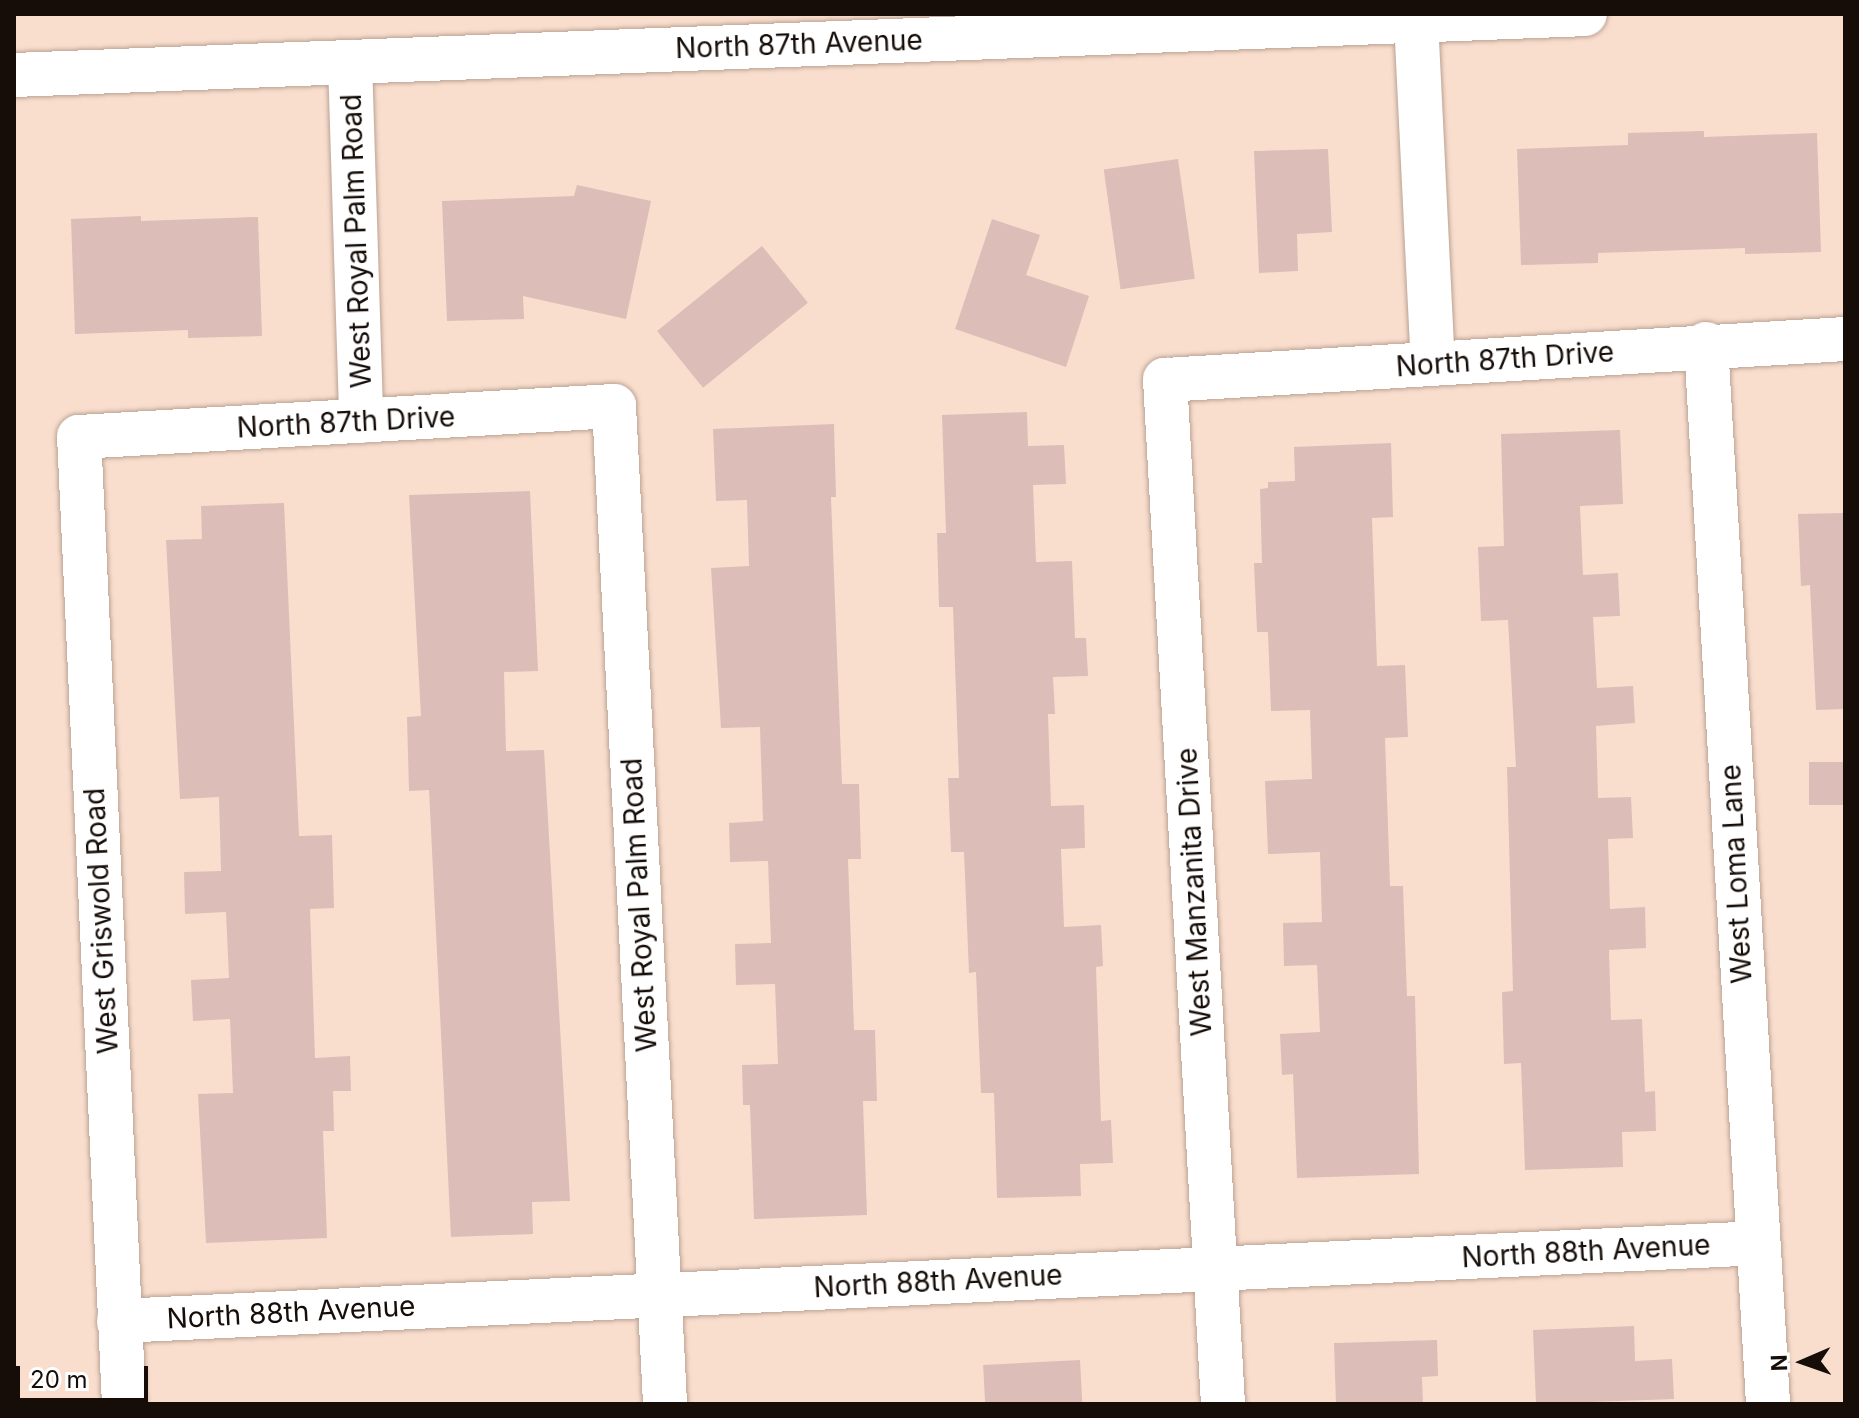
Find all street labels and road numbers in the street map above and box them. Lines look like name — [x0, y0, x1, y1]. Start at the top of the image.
street label: North 87th Avenue — [675, 23, 923, 65]
street label: West Royal Palm Road — [334, 93, 378, 389]
street label: North 87th Drive — [1395, 335, 1615, 383]
street label: North 87th Drive — [236, 400, 456, 444]
street label: West Manzanita Drive — [1170, 747, 1218, 1037]
street label: West Royal Palm Road — [615, 757, 663, 1053]
street label: West Loma Lane — [1713, 764, 1759, 984]
street label: West Griswold Road — [77, 787, 125, 1055]
street label: North 88th Avenue — [1461, 1228, 1711, 1274]
street label: North 88th Avenue — [813, 1258, 1063, 1304]
street label: North 88th Avenue — [166, 1289, 416, 1335]

